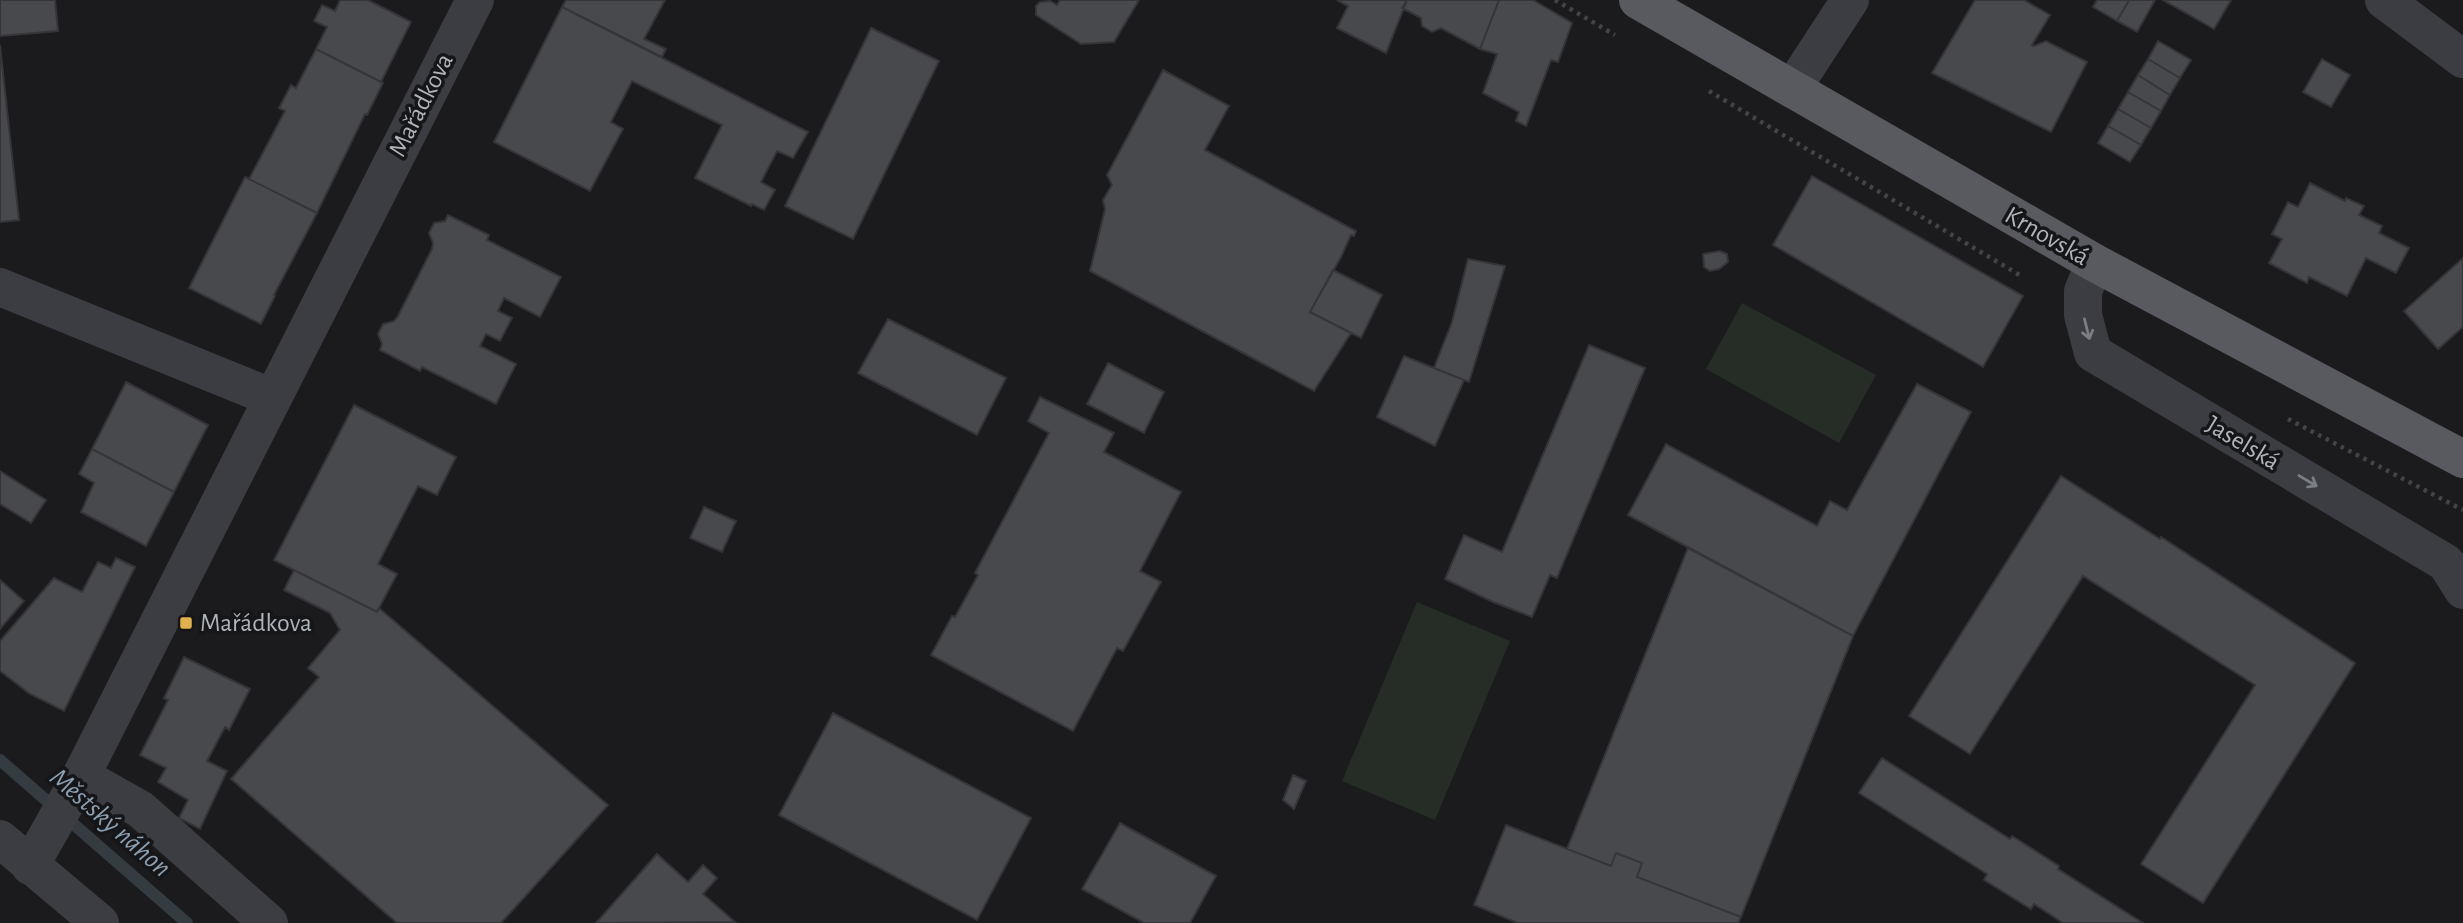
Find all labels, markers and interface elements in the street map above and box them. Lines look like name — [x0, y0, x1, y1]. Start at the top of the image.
street label: Mařádkova — [384, 49, 458, 161]
street label: Krnovská — [2001, 202, 2093, 270]
one-way arrow — [2080, 317, 2094, 340]
street label: Jaselská — [2202, 411, 2284, 475]
one-way arrow — [2298, 475, 2318, 489]
place label: Mařádkova — [200, 610, 312, 636]
marker: Mařádkova — [178, 615, 194, 631]
water label: Městský náhon — [44, 763, 176, 883]

